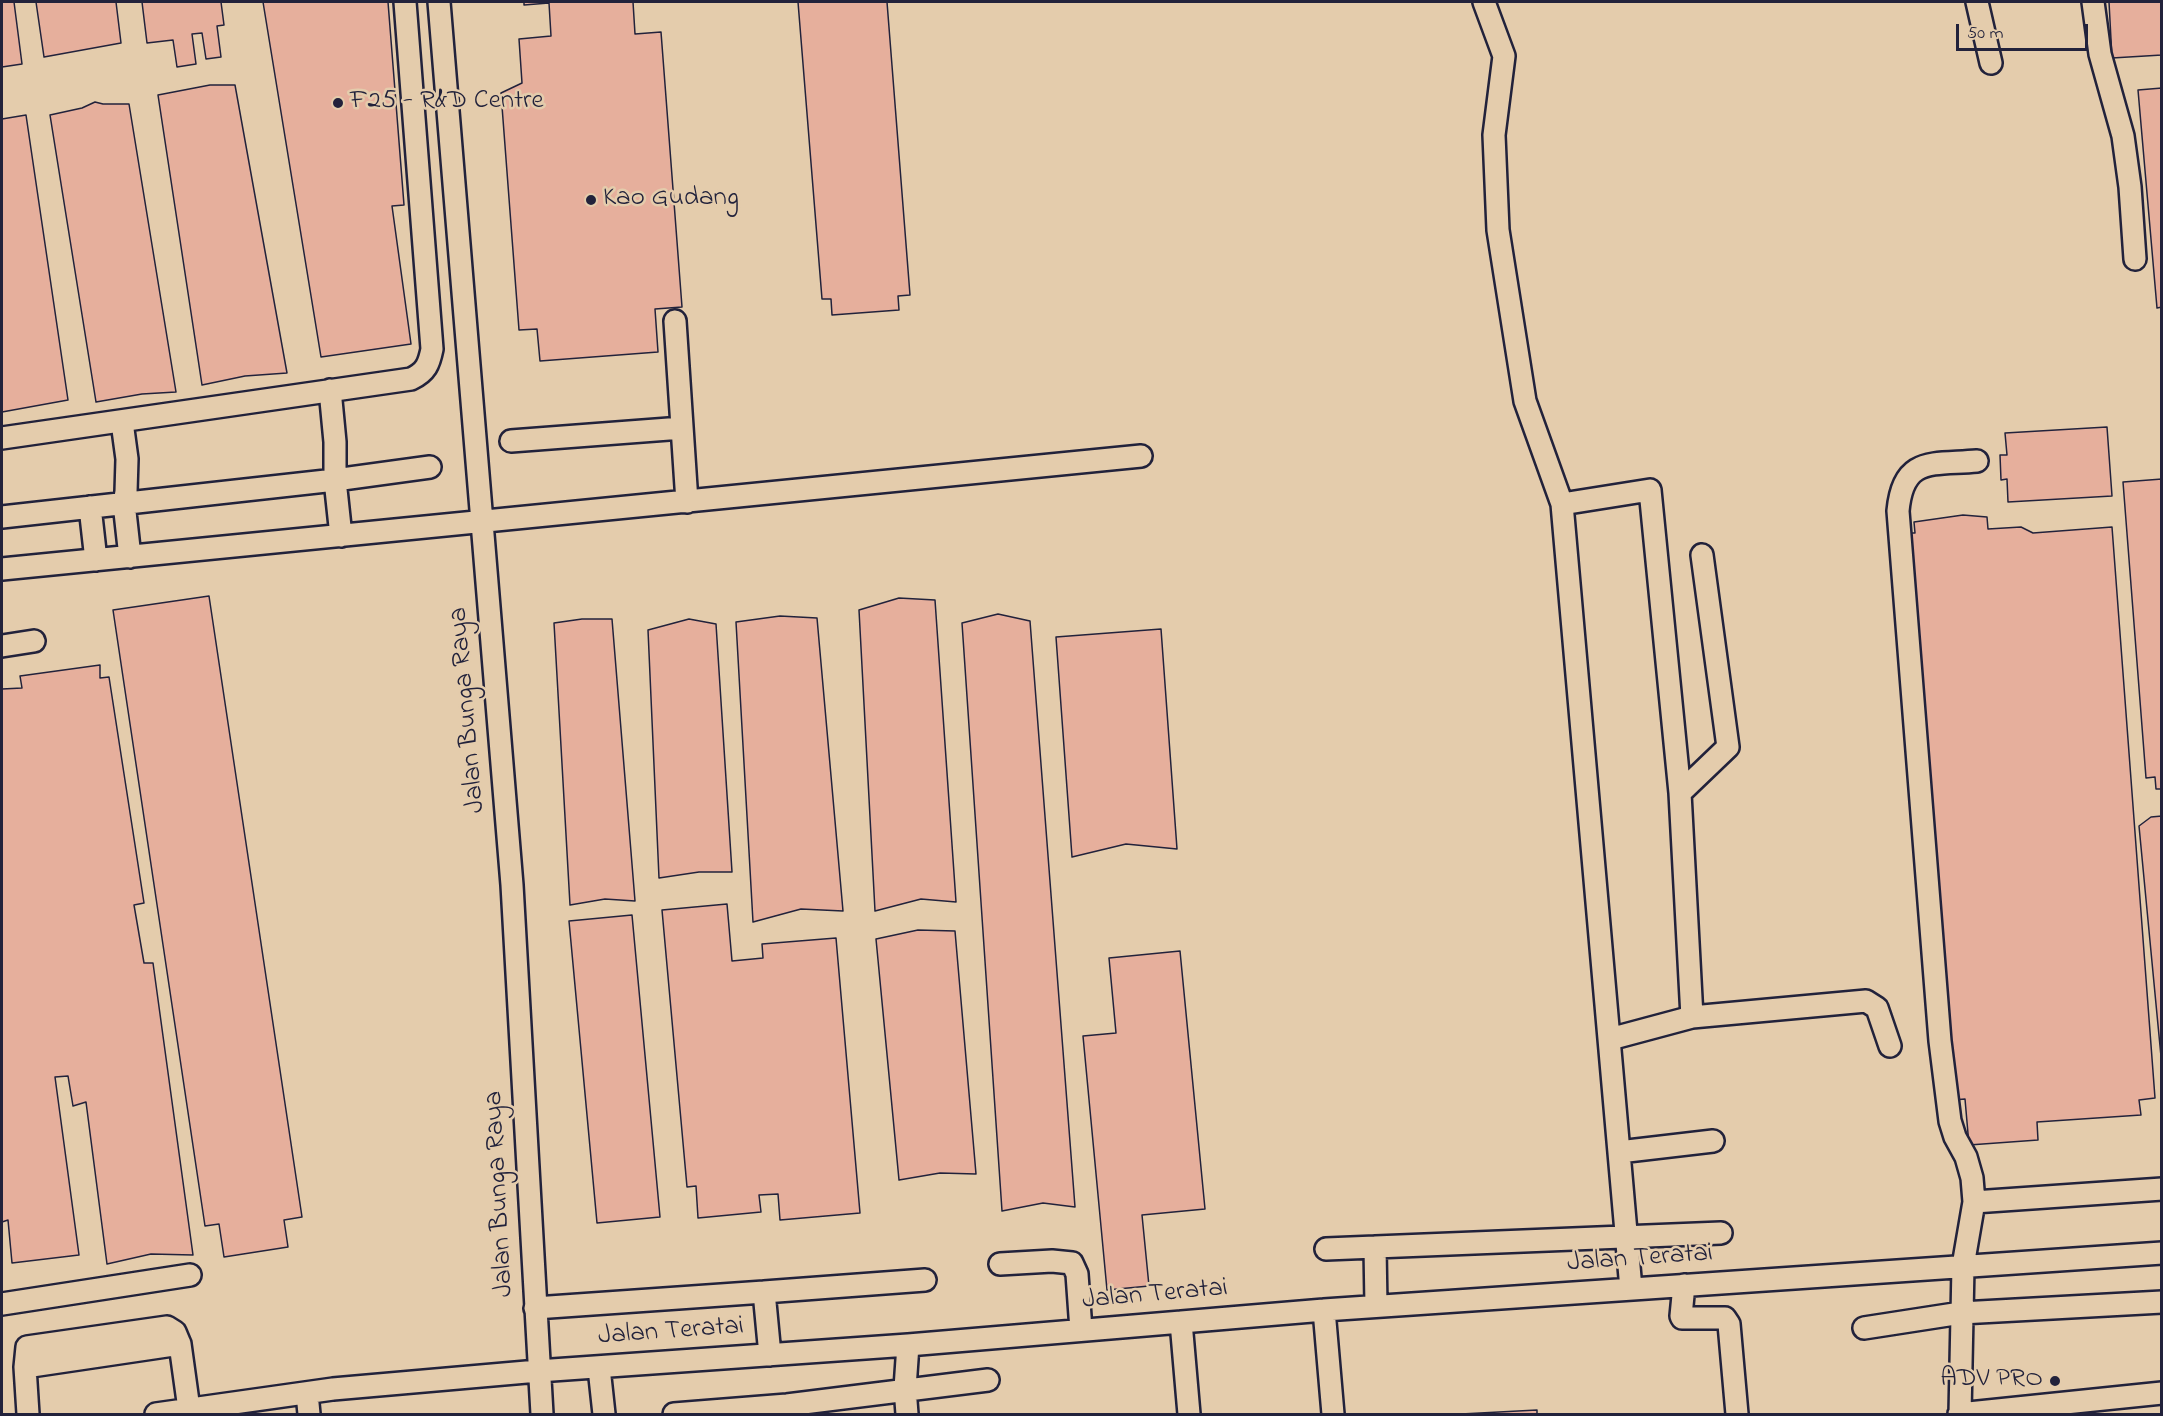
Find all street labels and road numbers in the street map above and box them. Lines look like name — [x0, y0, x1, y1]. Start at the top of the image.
street label: Jalan Bunga Raya — [444, 606, 494, 814]
street label: Jalan Bunga Raya — [479, 1090, 523, 1298]
street label: Jalan Teratai — [1566, 1239, 1714, 1281]
street label: Jalan Teratai — [1081, 1274, 1229, 1318]
street label: Jalan Teratai — [597, 1312, 745, 1354]

